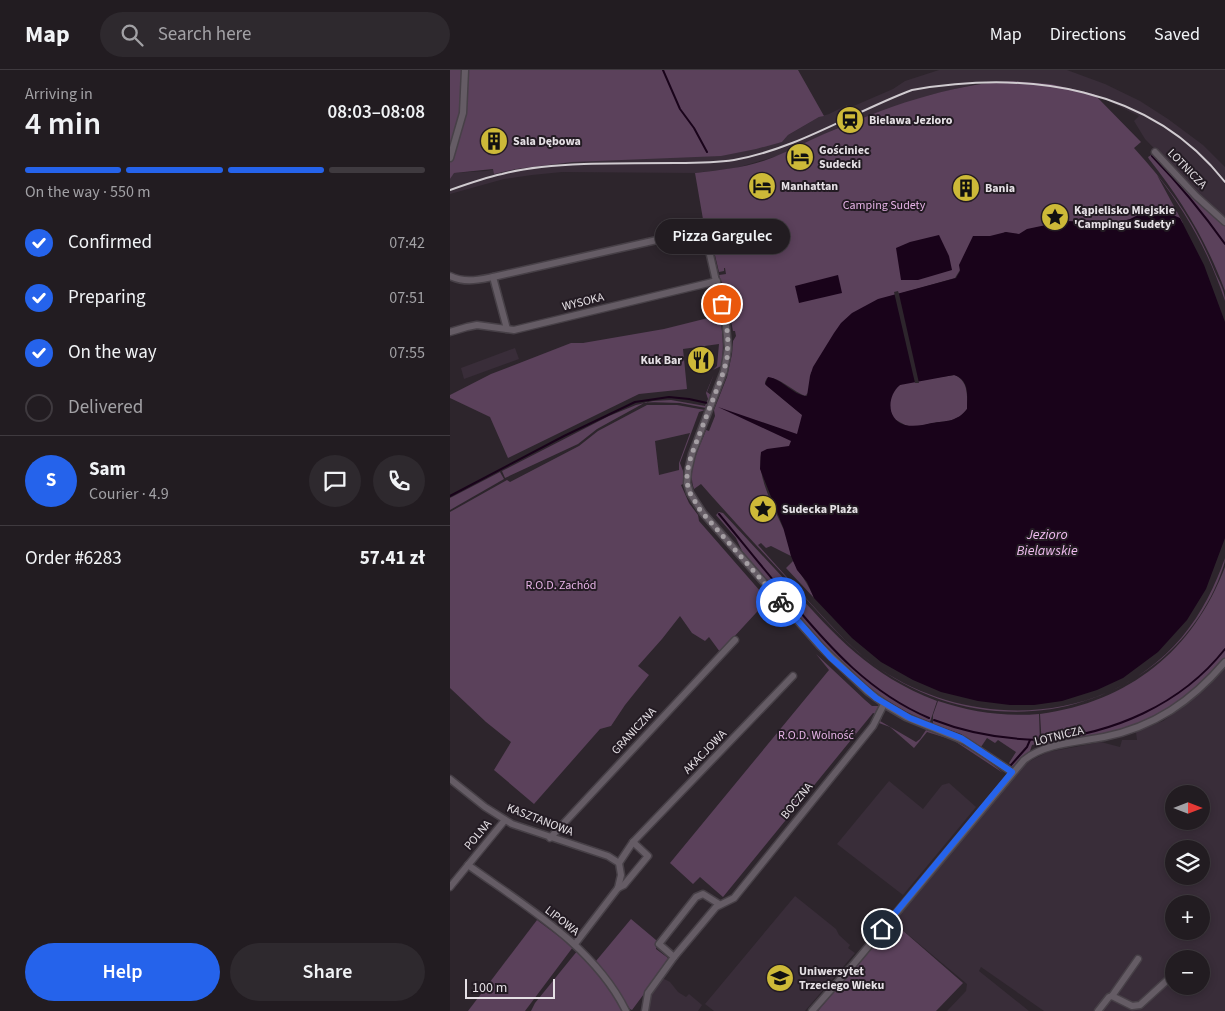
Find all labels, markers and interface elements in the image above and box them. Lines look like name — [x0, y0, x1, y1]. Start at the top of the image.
search box — [100, 12, 450, 57]
text: Map — [25, 17, 70, 52]
icon: search — [118, 21, 146, 49]
text: Search here — [158, 21, 251, 48]
text: Map — [990, 22, 1022, 47]
text: Directions — [1050, 22, 1126, 47]
text: Saved — [1154, 22, 1200, 47]
text: Arriving in — [25, 83, 93, 105]
text: 08:03–08:08 — [327, 99, 425, 126]
text: 4 min — [25, 101, 101, 147]
station icon: Bielawa Jezioro — [835, 105, 865, 135]
place label: Bielawa Jezioro — [869, 112, 953, 129]
building icon: Sala Dębowa — [479, 126, 509, 156]
place label: Sala Dębowa — [513, 133, 581, 150]
hotel icon: Gościniec Sudecki — [785, 142, 815, 172]
place label: Gościniec Sudecki — [819, 142, 870, 173]
street label: LOTNICZA — [1163, 145, 1211, 193]
hotel icon: Manhattan — [747, 171, 777, 201]
building icon: Bania — [951, 173, 981, 203]
place label: Manhattan — [781, 178, 838, 195]
place label: Bania — [985, 180, 1015, 197]
text: On the way · 550 m — [25, 181, 150, 203]
park label: Camping Sudety — [843, 197, 926, 214]
place icon: Kąpielisko Miejskie 'Campingu Sudety' — [1040, 202, 1070, 232]
place label: Kąpielisko Miejskie 'Campingu Sudety' — [1074, 202, 1175, 233]
callout: Pizza Gargulec — [654, 219, 790, 254]
text: Pizza Gargulec — [672, 225, 773, 247]
icon: check — [25, 229, 53, 257]
text: Confirmed — [68, 229, 152, 256]
text: 07:42 — [389, 232, 425, 254]
pin — [701, 283, 743, 325]
icon: check — [25, 284, 53, 312]
text: Preparing — [68, 284, 146, 311]
text: 07:51 — [389, 287, 425, 309]
street label: WYSOKA — [560, 288, 606, 315]
icon: bag — [708, 290, 736, 318]
icon: check — [25, 339, 53, 367]
text: On the way — [68, 339, 157, 366]
text: 07:55 — [389, 342, 425, 364]
restaurant icon: Kuk Bar — [686, 345, 716, 375]
place label: Kuk Bar — [641, 352, 682, 369]
text: Delivered — [68, 394, 143, 421]
button: chat — [309, 455, 361, 507]
button: phone — [373, 455, 425, 507]
text: Sam — [89, 456, 126, 483]
text: S — [46, 467, 56, 494]
text: Courier · 4.9 — [89, 483, 169, 505]
place icon: Sudecka Plaża — [748, 494, 778, 524]
place label: Sudecka Plaża — [782, 501, 858, 518]
water label: Jezioro Bielawskie — [1016, 525, 1078, 561]
text: Order #6283 — [25, 545, 122, 572]
text: 57.41 zł — [360, 545, 425, 572]
park label: R.O.D. Zachód — [525, 577, 597, 594]
courier — [756, 577, 806, 627]
icon: bike — [767, 588, 795, 616]
street label: GRANICZNA — [608, 703, 661, 758]
street label: LOTNICZA — [1033, 722, 1086, 750]
street label: AKACJOWA — [679, 726, 731, 778]
park label: R.O.D. Wolność — [778, 727, 855, 744]
street label: BOCZNA — [777, 779, 817, 823]
north arrow — [1165, 785, 1210, 830]
map controls — [1165, 785, 1210, 995]
street label: KASZTANOWA — [504, 799, 576, 841]
street label: POLNA — [460, 816, 496, 854]
button: layers — [1165, 840, 1210, 885]
button: + — [1165, 895, 1210, 940]
street label: LIPOWA — [541, 902, 583, 940]
pin — [861, 908, 903, 950]
icon: home — [868, 915, 896, 943]
button: Help — [25, 943, 220, 1001]
button: Share — [230, 943, 425, 1001]
button: − — [1165, 950, 1210, 995]
school or university icon: Uniwersytet Trzeciego Wieku — [765, 963, 795, 993]
place label: Uniwersytet Trzeciego Wieku — [799, 963, 884, 994]
scale bar — [465, 976, 555, 999]
text: 100 m — [472, 978, 507, 998]

